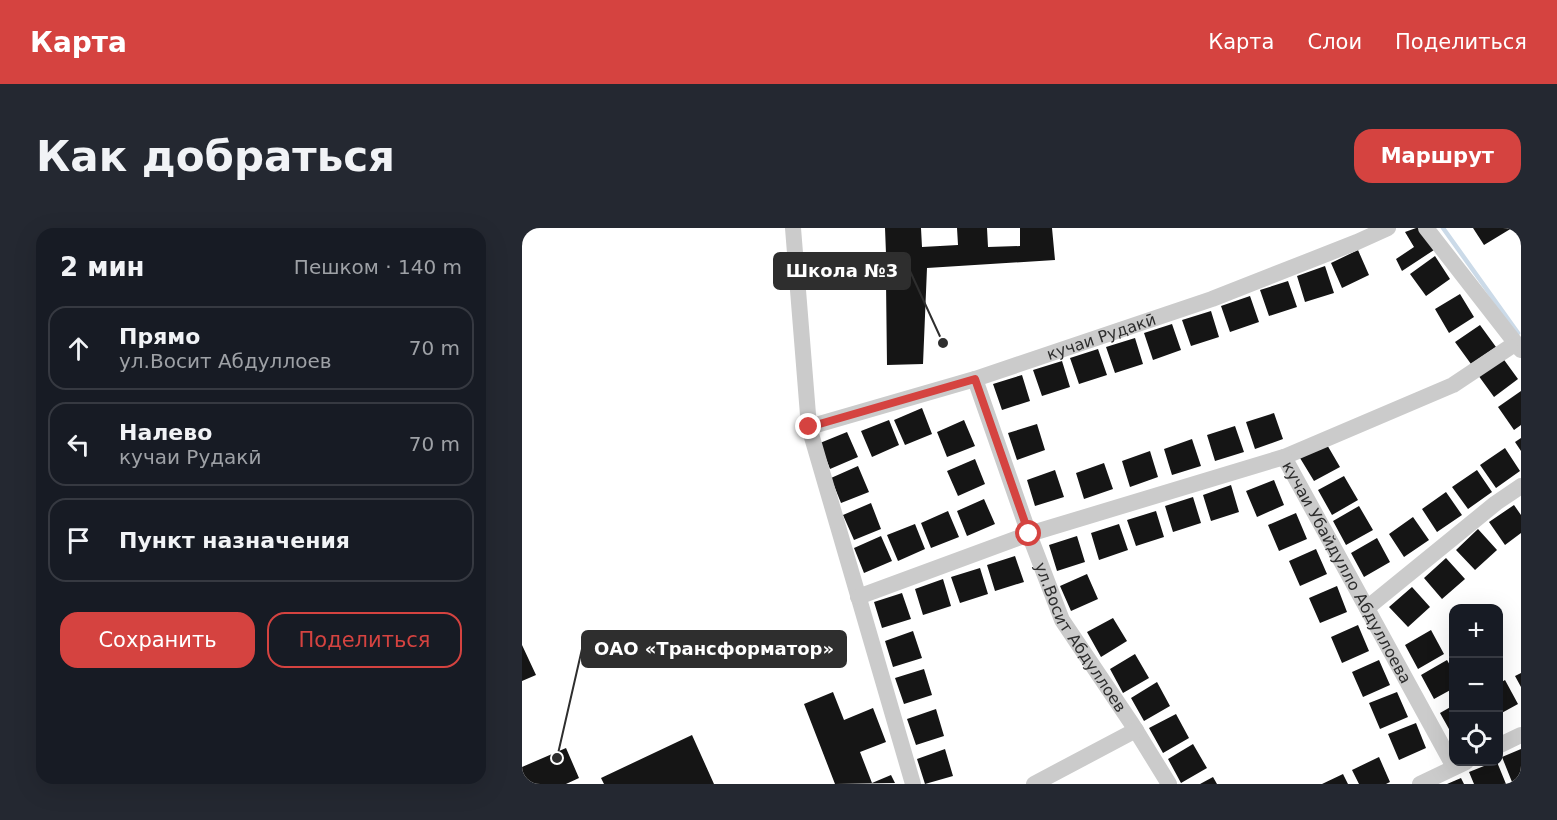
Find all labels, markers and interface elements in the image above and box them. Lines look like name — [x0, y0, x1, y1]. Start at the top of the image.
text: Карта — [30, 26, 127, 59]
text: Карта — [1208, 30, 1274, 54]
text: Слои — [1307, 30, 1362, 54]
text: Поделиться — [1395, 30, 1527, 54]
button: Маршрут — [1354, 129, 1521, 183]
text: Как добраться — [36, 132, 395, 181]
text: 2 мин — [60, 252, 145, 282]
callout: Школа №3 — [774, 253, 910, 289]
text: Пешком · 140 m — [294, 255, 462, 279]
text: Школа №3 — [786, 260, 898, 281]
street label: кучаи Рудакӣ — [1044, 309, 1158, 364]
text: Прямо — [119, 324, 200, 349]
icon: ahead — [62, 332, 95, 365]
text: 70 m — [409, 336, 460, 360]
text: ул.Восит Абдуллоев — [119, 349, 332, 373]
route end — [795, 413, 821, 439]
text: Налево — [119, 420, 212, 445]
icon: left — [62, 428, 95, 461]
text: 70 m — [409, 432, 460, 456]
text: кучаи Рудакӣ — [119, 445, 261, 469]
street label: кучаи Убайдулло Абдуллоева — [1279, 458, 1416, 687]
route start — [1015, 520, 1041, 546]
icon: arrive — [62, 524, 95, 557]
text: Пункт назначения — [119, 528, 350, 553]
street label: ул.Восит Абдуллоев — [1031, 559, 1131, 716]
map controls — [1449, 604, 1503, 766]
button: + — [1449, 604, 1503, 658]
button: Сохранить — [60, 612, 255, 668]
button: Поделиться — [267, 612, 462, 668]
callout: ОАО «Трансформатор» — [582, 631, 846, 667]
text: ОАО «Трансформатор» — [594, 638, 834, 659]
button: − — [1449, 658, 1503, 712]
button: locate — [1449, 712, 1503, 766]

